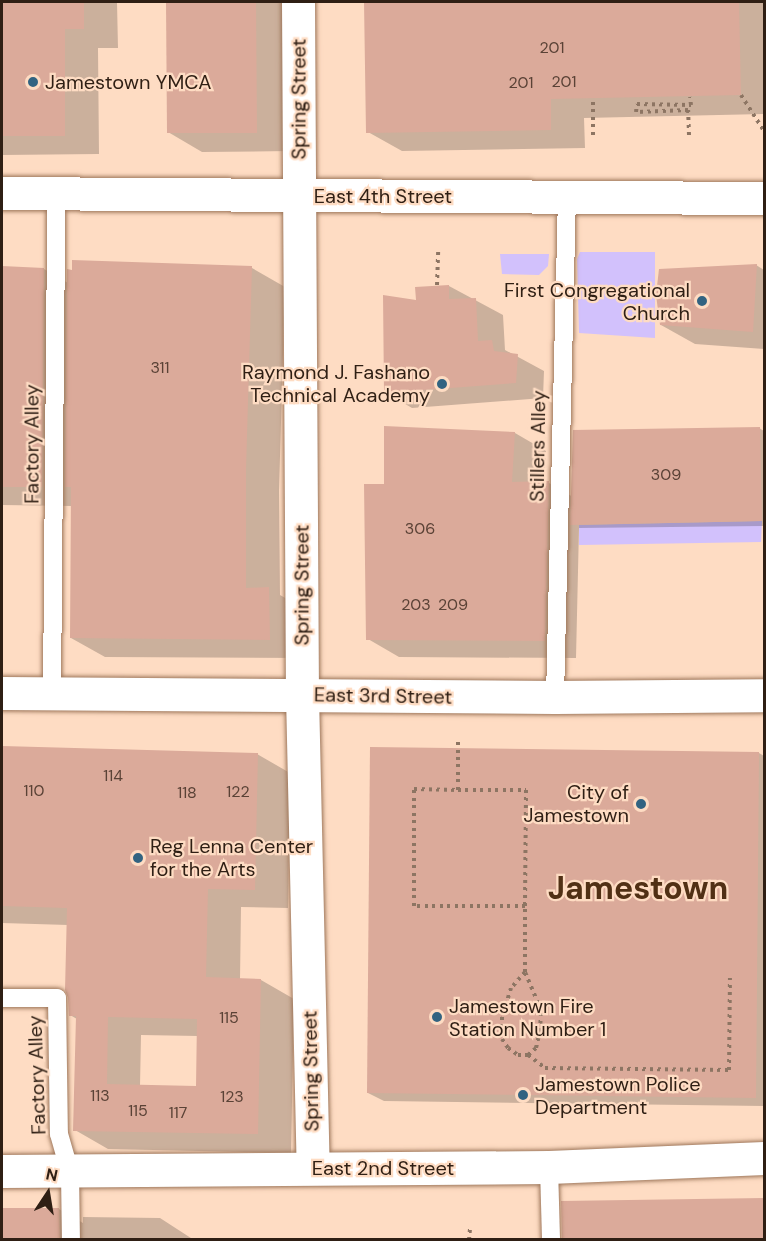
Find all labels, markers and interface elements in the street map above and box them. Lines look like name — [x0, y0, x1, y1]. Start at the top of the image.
house number: 201 — [540, 38, 564, 58]
street label: Spring Street — [287, 39, 311, 159]
place label: Jamestown YMCA — [45, 70, 211, 94]
house number: 201 — [552, 72, 576, 92]
house number: 201 — [509, 73, 533, 93]
marker: Jamestown YMCA — [26, 75, 40, 89]
street label: East 4th Street — [314, 184, 452, 208]
place label: First Congregational Church — [504, 278, 690, 325]
marker: First Congregational Church — [695, 294, 709, 308]
house number: 311 — [150, 358, 170, 378]
place label: Raymond J. Fashano Technical Academy — [242, 360, 430, 407]
marker: Raymond J. Fashano Technical Academy — [435, 377, 449, 391]
street label: Factory Alley — [20, 384, 44, 504]
street label: Stillers Alley — [525, 390, 551, 502]
house number: 309 — [651, 465, 681, 485]
house number: 306 — [405, 519, 435, 539]
street label: Spring Street — [290, 525, 314, 645]
house number: 203 — [401, 595, 431, 615]
house number: 209 — [438, 595, 468, 615]
street label: East 3rd Street — [314, 683, 452, 709]
house number: 114 — [103, 766, 123, 786]
place label: City of Jamestown — [524, 780, 629, 827]
house number: 110 — [24, 781, 44, 801]
house number: 122 — [226, 782, 250, 802]
house number: 118 — [177, 783, 197, 803]
marker: City of Jamestown — [634, 797, 648, 811]
place label: Reg Lenna Center for the Arts — [150, 834, 313, 881]
marker: Reg Lenna Center for the Arts — [131, 851, 145, 865]
district label: Jamestown — [548, 869, 728, 907]
place label: Jamestown Fire Station Number 1 — [449, 994, 606, 1041]
house number: 115 — [219, 1008, 239, 1028]
street label: Spring Street — [298, 1010, 324, 1132]
marker: Jamestown Fire Station Number 1 — [430, 1010, 444, 1024]
street label: Factory Alley — [23, 1015, 51, 1135]
place label: Jamestown Police Department — [535, 1072, 701, 1119]
house number: 113 — [90, 1086, 110, 1106]
house number: 123 — [220, 1087, 244, 1107]
marker: Jamestown Police Department — [516, 1088, 530, 1102]
house number: 115 — [128, 1101, 148, 1121]
house number: 117 — [169, 1103, 187, 1123]
street label: East 2nd Street — [312, 1156, 454, 1180]
north arrow — [18, 1163, 78, 1223]
text: N — [44, 1163, 60, 1186]

